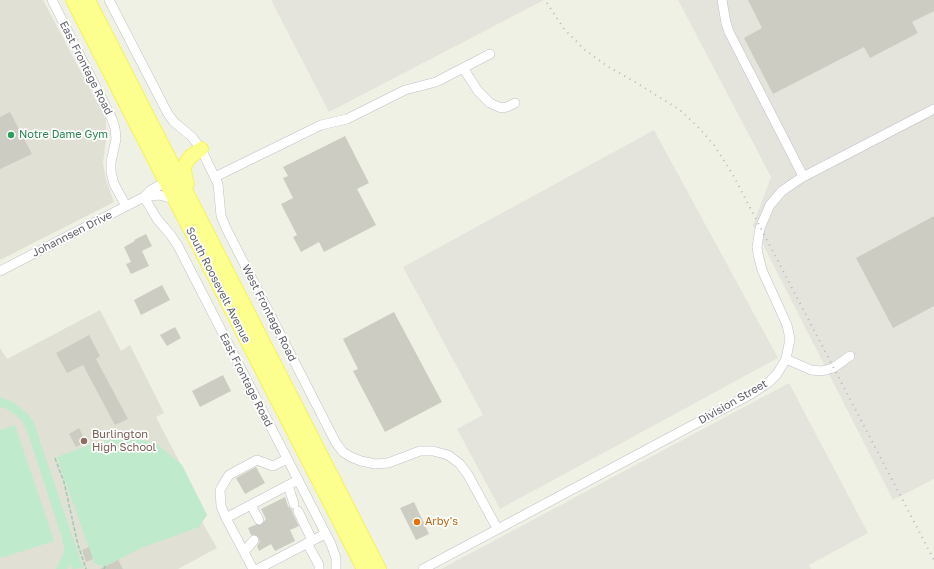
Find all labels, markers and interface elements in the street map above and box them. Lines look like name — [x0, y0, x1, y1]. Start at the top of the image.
street label: East Frontage Road — [57, 19, 115, 117]
place label: Notre Dame Gym — [19, 128, 108, 142]
marker: Notre Dame Gym — [6, 130, 16, 140]
street label: Johannsen Drive — [30, 208, 114, 260]
street label: South Roosevelt Avenue — [183, 225, 253, 345]
street label: West Frontage Road — [239, 262, 299, 364]
street label: East Frontage Road — [217, 331, 275, 429]
street label: Division Street — [696, 377, 770, 427]
place label: Burlington High School — [92, 428, 156, 454]
marker: Burlington High School — [79, 436, 89, 446]
place label: Arby's — [425, 515, 458, 529]
marker: Arby's — [412, 517, 422, 527]

